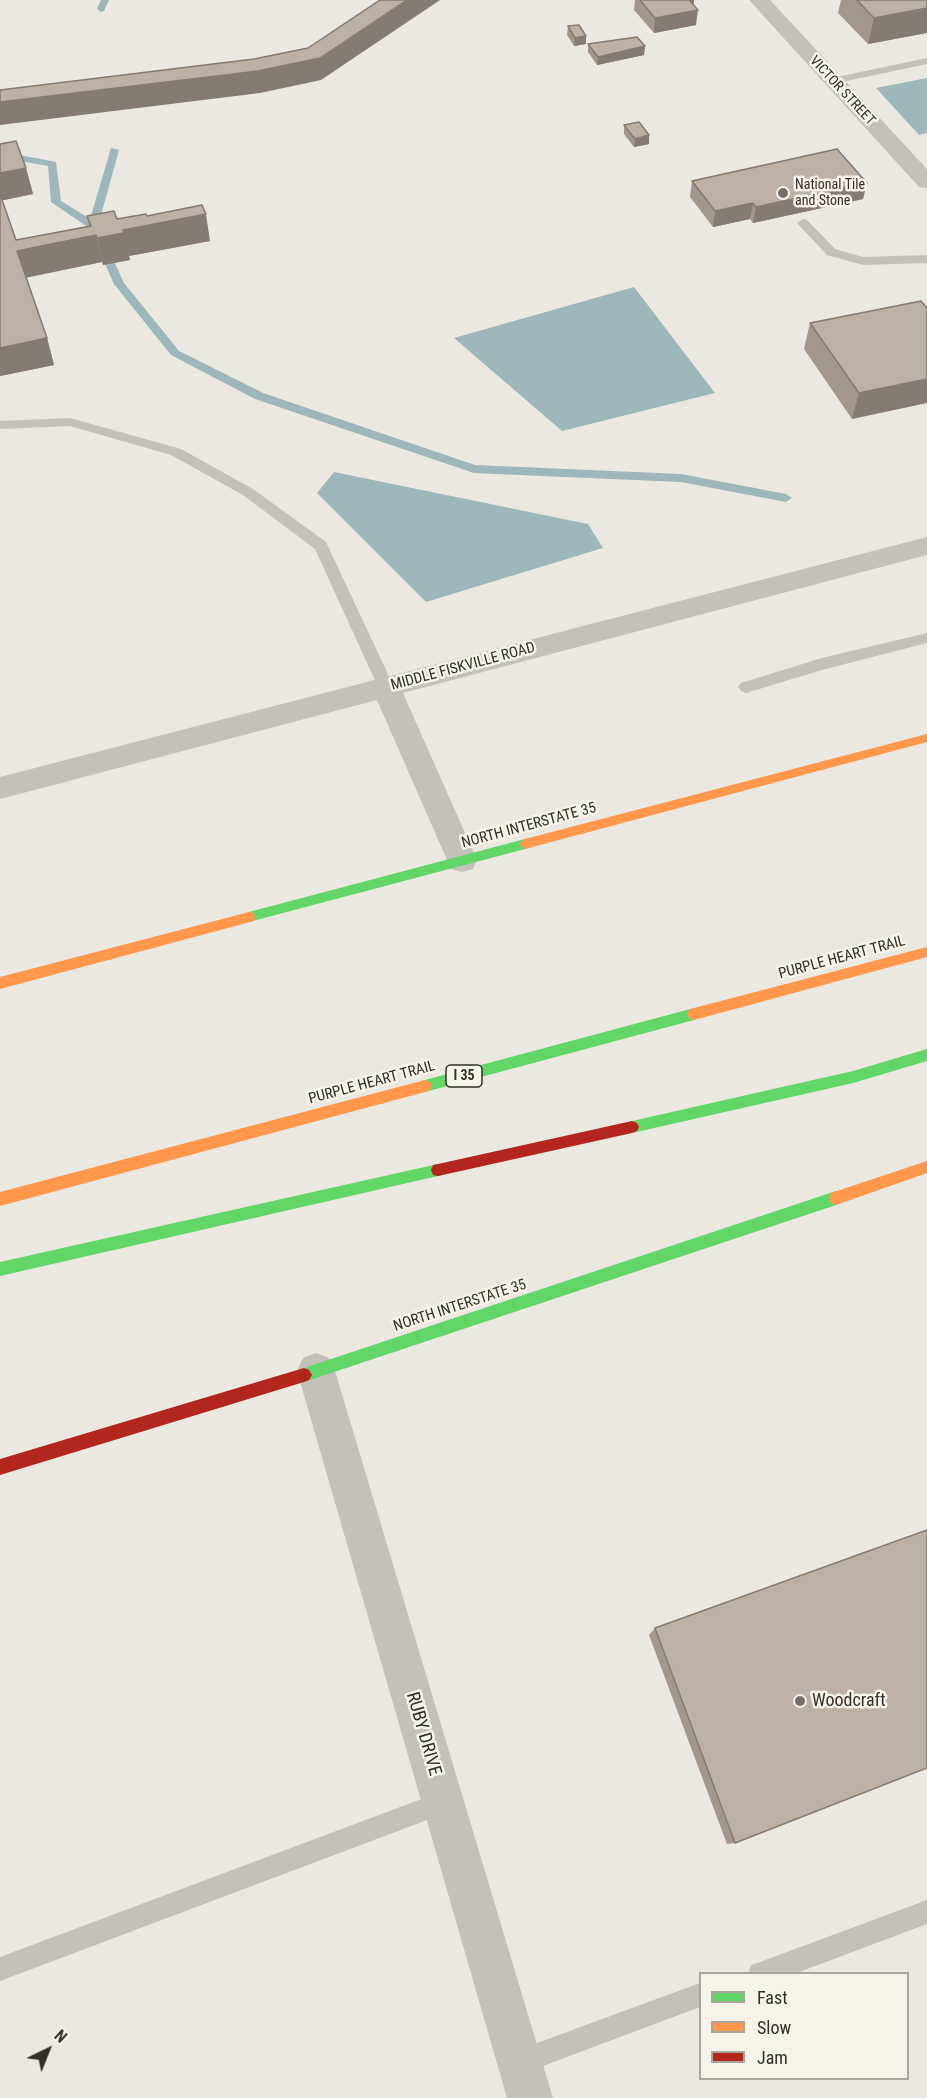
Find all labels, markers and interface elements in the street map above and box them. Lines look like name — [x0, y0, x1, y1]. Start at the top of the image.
street label: VICTOR STREET — [806, 53, 878, 129]
place label: National Tile and Stone — [795, 177, 865, 210]
marker: National Tile and Stone — [776, 186, 790, 200]
street label: MIDDLE FISKVILLE ROAD — [389, 639, 537, 695]
street label: NORTH INTERSTATE 35 — [460, 799, 598, 853]
street label: PURPLE HEART TRAIL — [777, 932, 907, 984]
street label: PURPLE HEART TRAIL — [307, 1057, 437, 1109]
road number: I 35 — [446, 1065, 482, 1087]
street label: NORTH INTERSTATE 35 — [391, 1276, 529, 1336]
street label: RUBY DRIVE — [401, 1690, 445, 1778]
place label: Woodcraft — [812, 1690, 886, 1712]
marker: Woodcraft — [793, 1694, 807, 1708]
legend — [699, 1972, 909, 2080]
text: Fast — [757, 1987, 788, 2008]
text: Slow — [757, 2017, 791, 2038]
north arrow — [18, 2020, 78, 2080]
text: N — [51, 2026, 71, 2047]
text: Jam — [757, 2047, 788, 2068]

